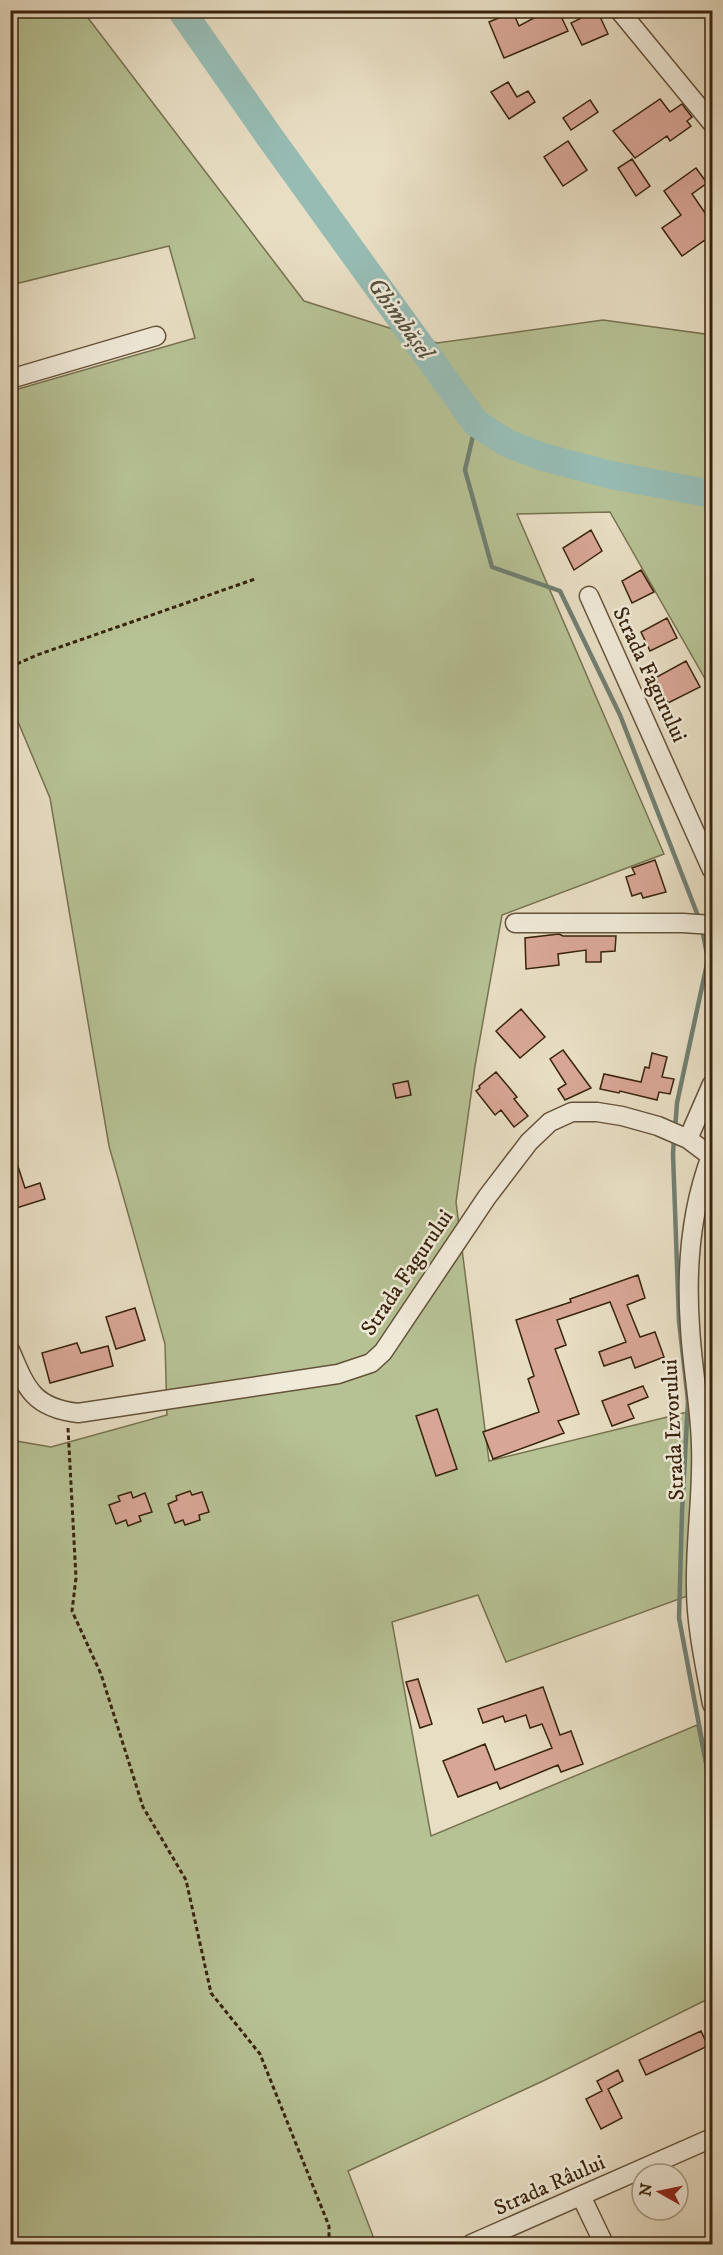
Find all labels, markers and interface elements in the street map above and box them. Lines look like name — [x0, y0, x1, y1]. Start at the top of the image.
water label: Ghimbășel — [360, 272, 442, 368]
street label: Strada Fagurului — [606, 603, 693, 747]
street label: Strada Fagurului — [355, 1205, 459, 1341]
street label: Strada Izvorului — [656, 1359, 691, 1501]
street label: Strada Râului — [490, 2149, 609, 2222]
north arrow — [630, 2162, 690, 2222]
text: N — [635, 2182, 657, 2198]

